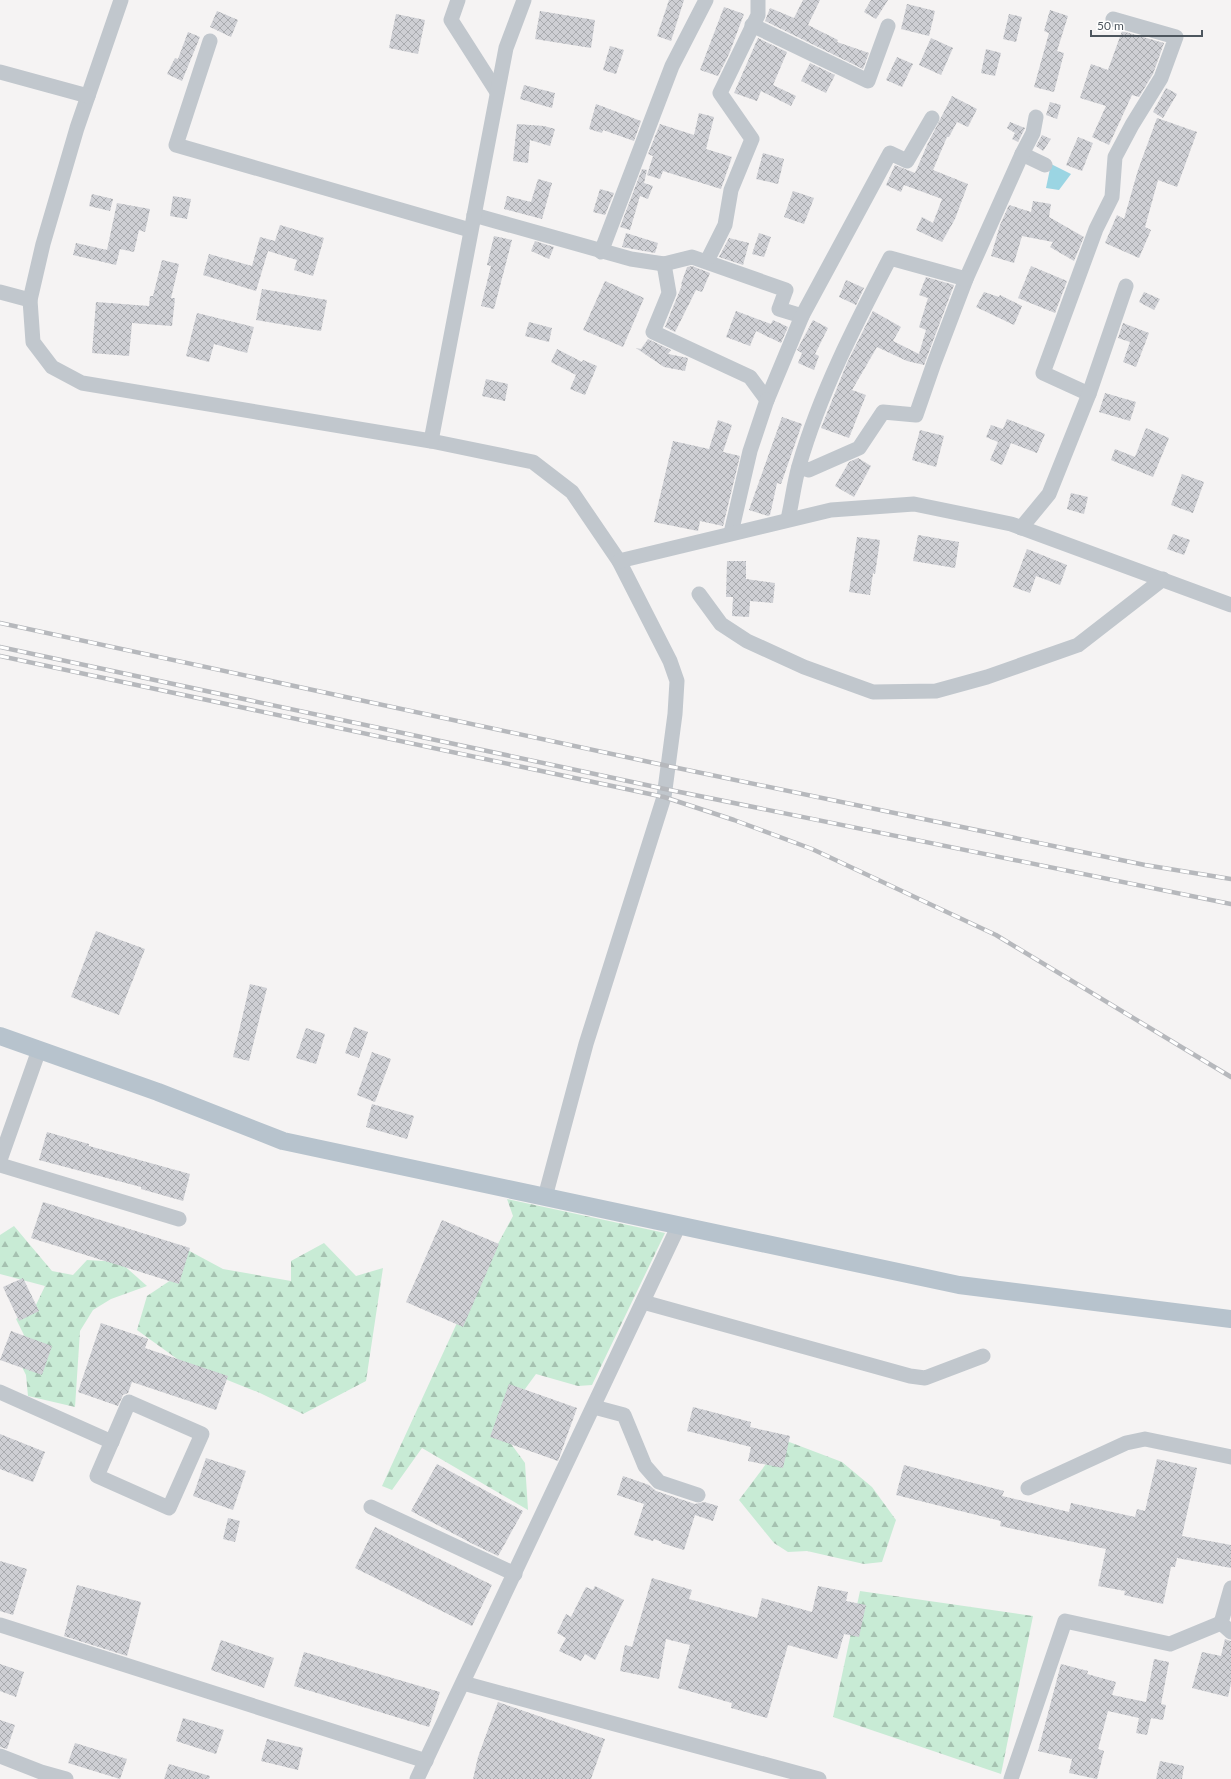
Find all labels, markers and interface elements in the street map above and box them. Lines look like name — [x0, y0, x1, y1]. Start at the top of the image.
scale bar — [1091, 12, 1202, 38]
text: 50 m — [1097, 18, 1124, 33]

